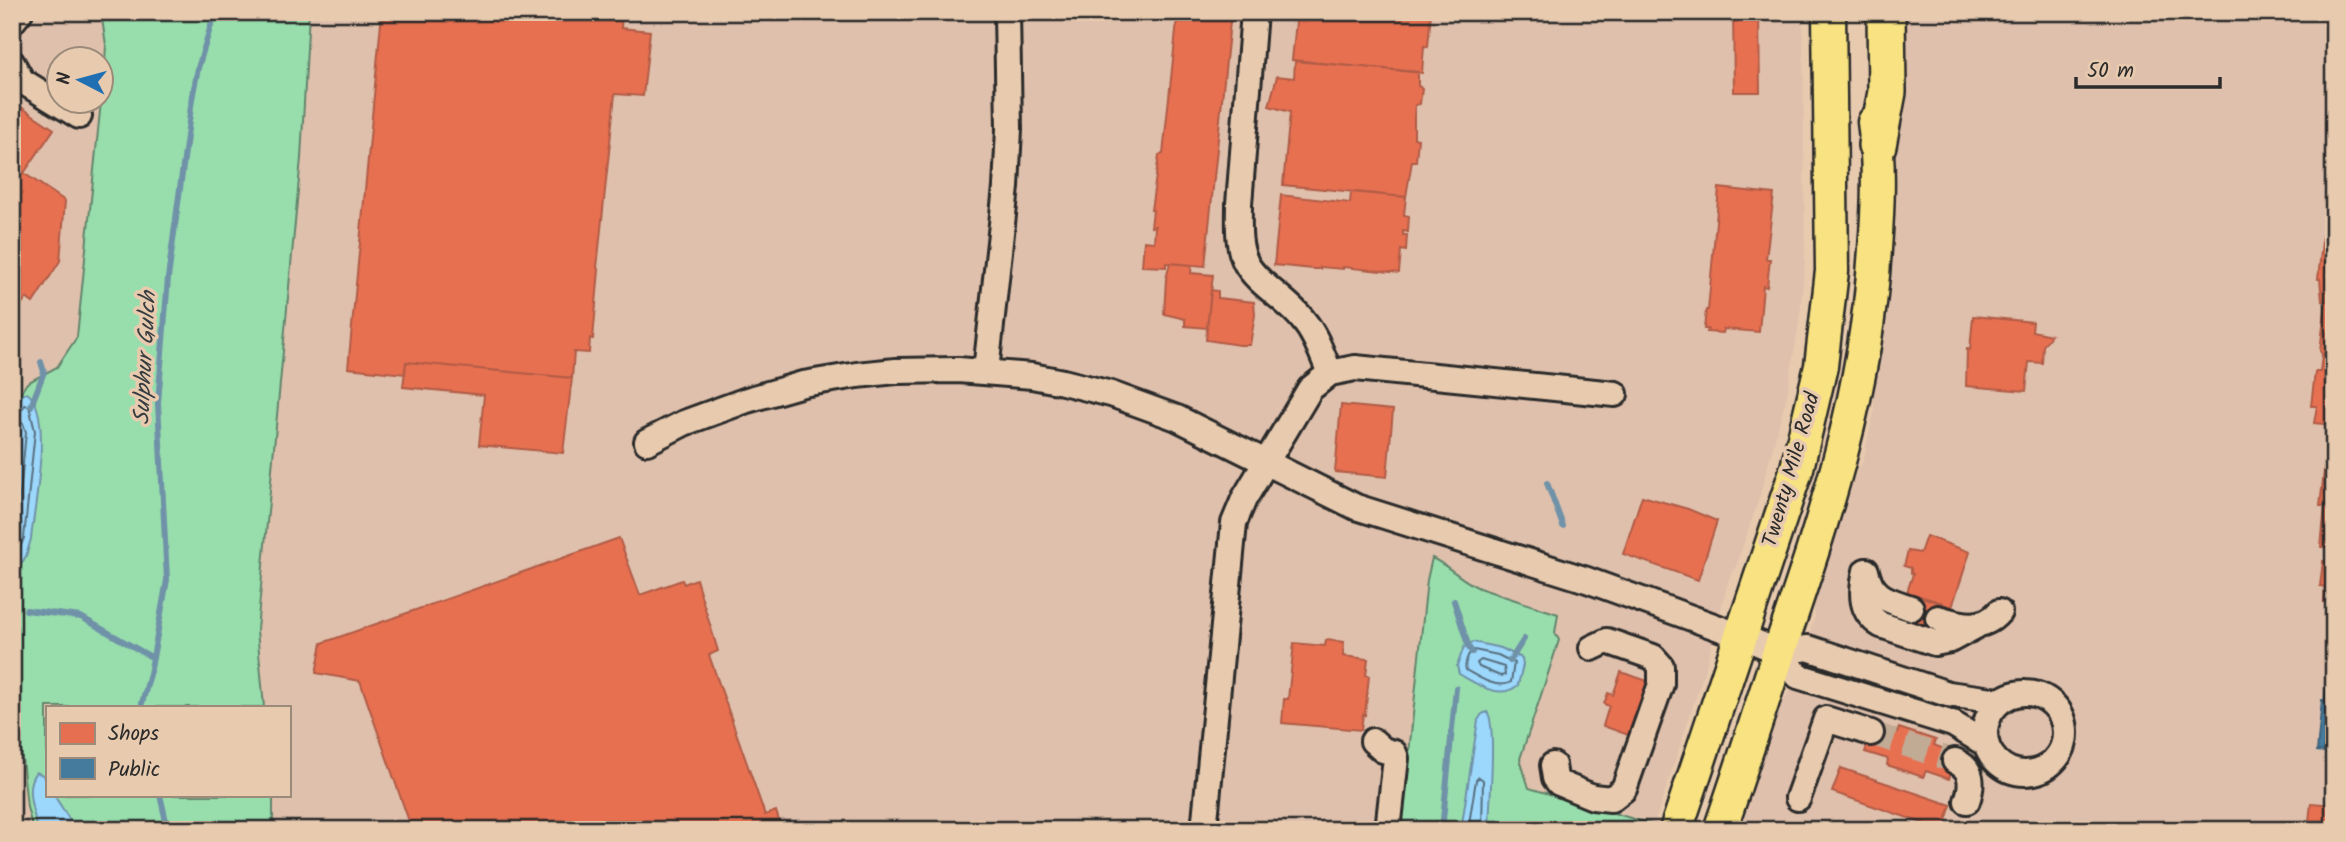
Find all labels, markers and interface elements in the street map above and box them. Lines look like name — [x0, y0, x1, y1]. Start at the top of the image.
north arrow — [46, 46, 116, 116]
scale bar — [2076, 46, 2220, 90]
text: 50 m — [2087, 55, 2134, 88]
text: N — [50, 71, 81, 86]
water label: Sulphur Gulch — [125, 289, 168, 426]
street label: Twenty Mile Road — [1754, 388, 1830, 551]
legend — [46, 706, 290, 796]
text: Shops — [108, 718, 159, 751]
text: Public — [108, 754, 160, 787]

